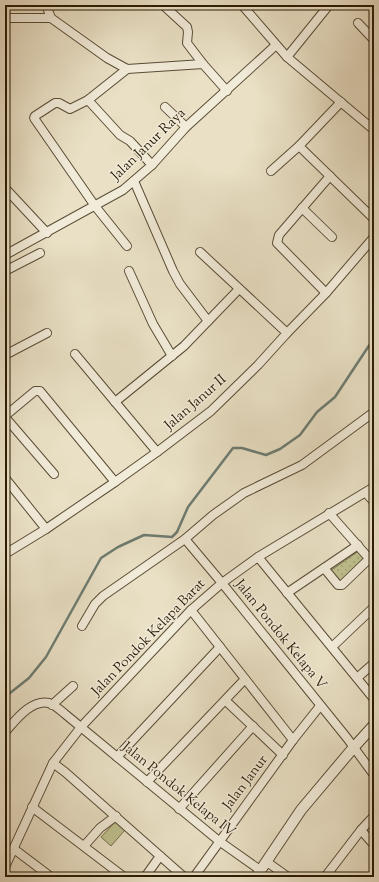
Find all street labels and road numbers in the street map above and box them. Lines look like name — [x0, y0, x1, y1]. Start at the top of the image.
street label: Jalan Janur Raya — [107, 104, 191, 187]
street label: Jalan Janur II — [160, 370, 232, 436]
street label: Jalan Pondok Kelapa Barat — [87, 575, 211, 702]
street label: Jalan Pondok Kelapa V — [229, 575, 331, 695]
street label: Jalan Pondok Kelapa IV — [116, 737, 239, 842]
street label: Jalan Janur — [218, 751, 274, 815]

